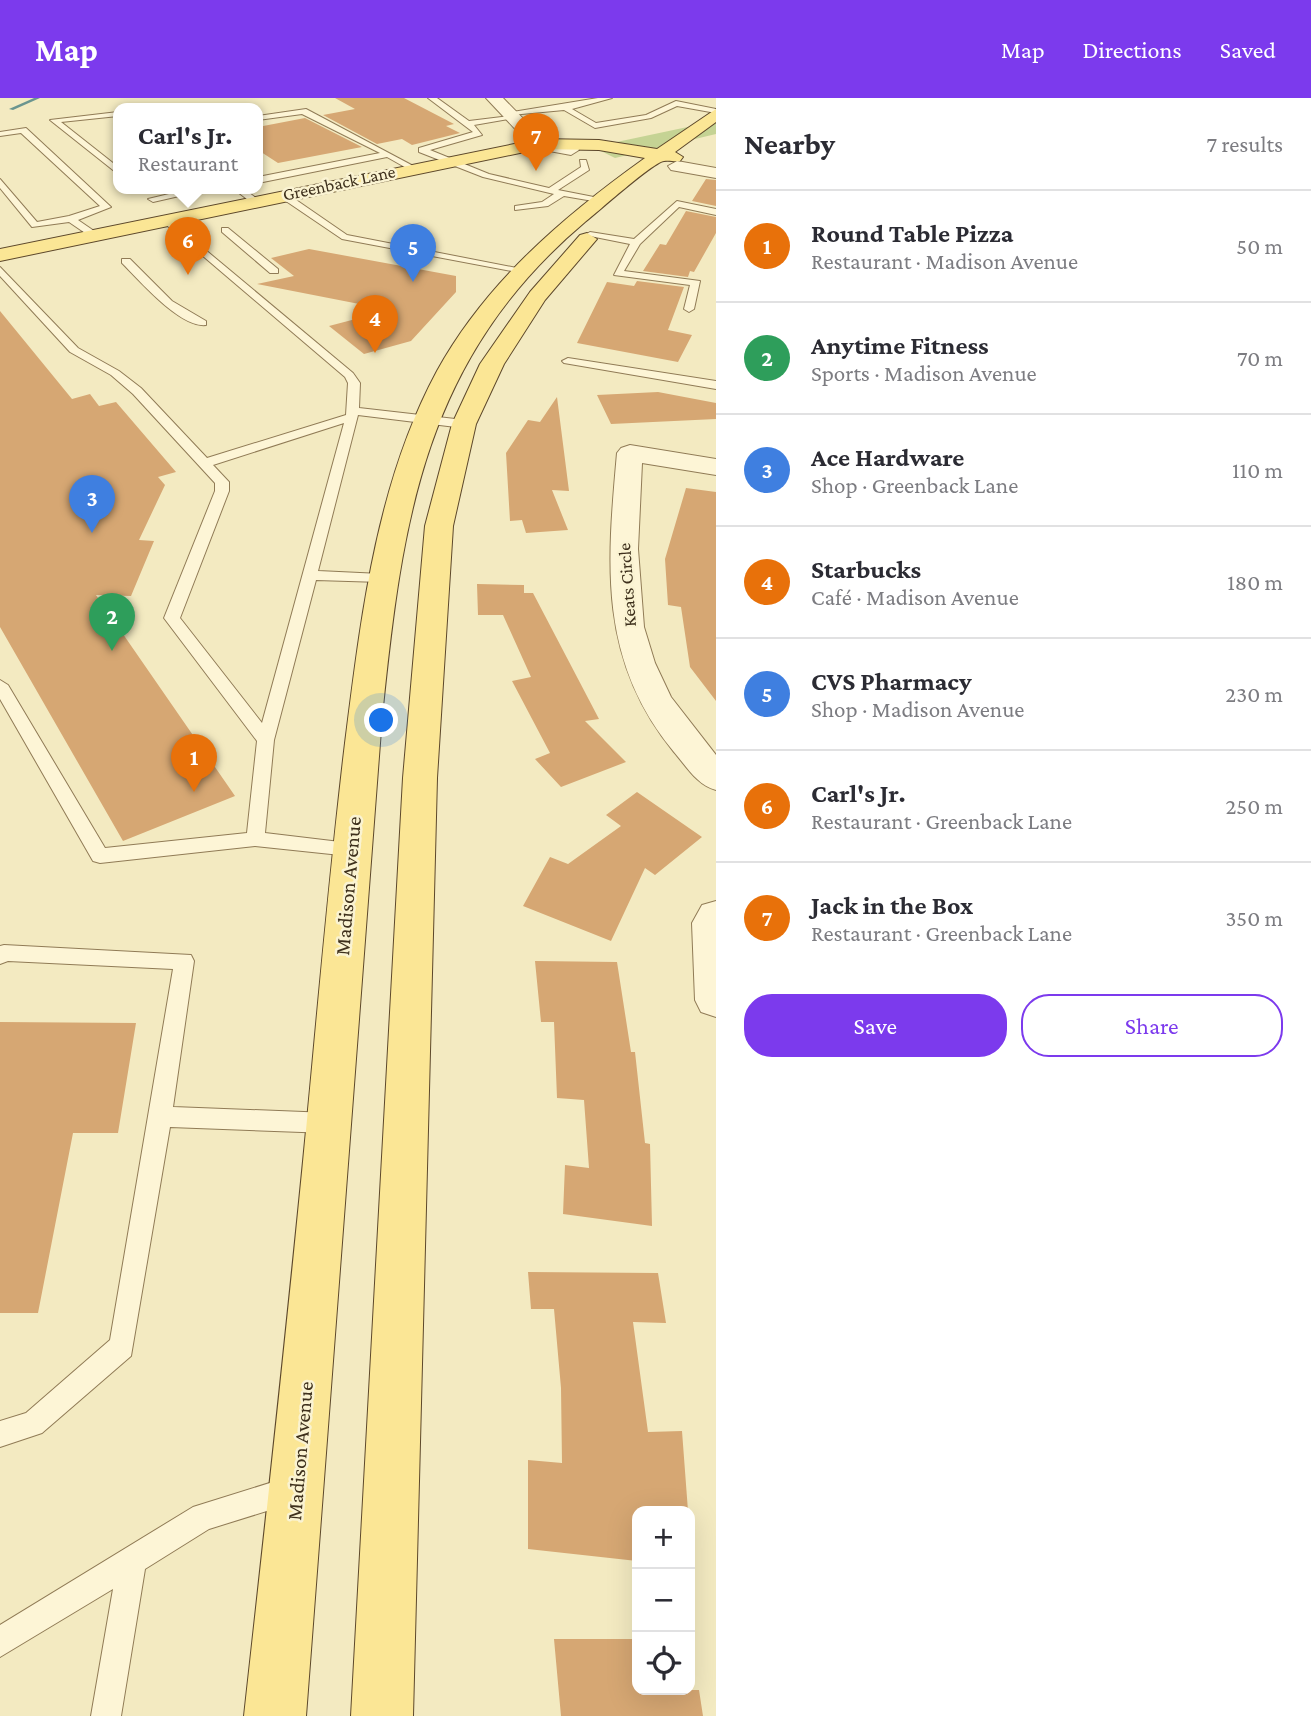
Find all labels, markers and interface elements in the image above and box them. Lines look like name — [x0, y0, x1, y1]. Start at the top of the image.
text: Map — [35, 31, 98, 68]
text: Map — [1001, 36, 1045, 63]
text: Directions — [1083, 36, 1182, 63]
text: Saved — [1220, 36, 1276, 63]
popup — [113, 103, 263, 194]
pin: 7 — [513, 113, 559, 171]
text: Carl's Jr. — [138, 121, 233, 150]
text: Nearby — [744, 127, 835, 160]
text: 7 results — [1207, 131, 1283, 157]
text: Restaurant — [138, 150, 238, 176]
street label: Greenback Lane — [281, 161, 397, 205]
pin: 6 — [165, 217, 211, 275]
text: Round Table Pizza — [811, 219, 1013, 248]
pin: 5 — [390, 224, 436, 282]
text: 1 — [763, 233, 771, 259]
text: 50 m — [1236, 233, 1283, 259]
text: Restaurant · Madison Avenue — [811, 248, 1078, 274]
pin: 4 — [352, 295, 398, 353]
text: Anytime Fitness — [811, 331, 989, 360]
text: 2 — [761, 345, 773, 371]
text: 70 m — [1237, 345, 1283, 371]
text: Sports · Madison Avenue — [811, 360, 1037, 386]
text: Ace Hardware — [811, 443, 964, 472]
text: 3 — [761, 457, 773, 483]
text: 110 m — [1232, 457, 1283, 483]
text: Shop · Greenback Lane — [811, 472, 1018, 498]
pin: 3 — [69, 475, 115, 533]
street label: Keats Circle — [614, 542, 640, 628]
text: Starbucks — [811, 555, 921, 584]
text: 4 — [761, 569, 773, 595]
text: 180 m — [1227, 569, 1283, 595]
text: Café · Madison Avenue — [811, 584, 1019, 610]
pin: 2 — [89, 593, 135, 651]
text: CVS Pharmacy — [811, 667, 972, 696]
text: 5 — [761, 681, 773, 707]
text: 230 m — [1225, 681, 1283, 707]
text: Shop · Madison Avenue — [811, 696, 1024, 722]
your location — [364, 703, 398, 737]
pin: 1 — [171, 734, 217, 792]
text: Carl's Jr. — [811, 779, 906, 808]
text: 6 — [761, 793, 773, 819]
text: 250 m — [1225, 793, 1283, 819]
text: Restaurant · Greenback Lane — [811, 808, 1072, 834]
street label: Madison Avenue — [330, 816, 366, 956]
text: Jack in the Box — [811, 891, 973, 920]
text: 7 — [761, 905, 773, 931]
text: 350 m — [1225, 905, 1283, 931]
text: Restaurant · Greenback Lane — [811, 920, 1072, 946]
button: Save — [744, 994, 1007, 1057]
button: Share — [1021, 994, 1283, 1057]
street label: Madison Avenue — [282, 1381, 318, 1521]
map controls — [632, 1506, 695, 1695]
button: + — [632, 1506, 695, 1569]
button: − — [632, 1569, 695, 1632]
button: locate — [632, 1632, 695, 1695]

